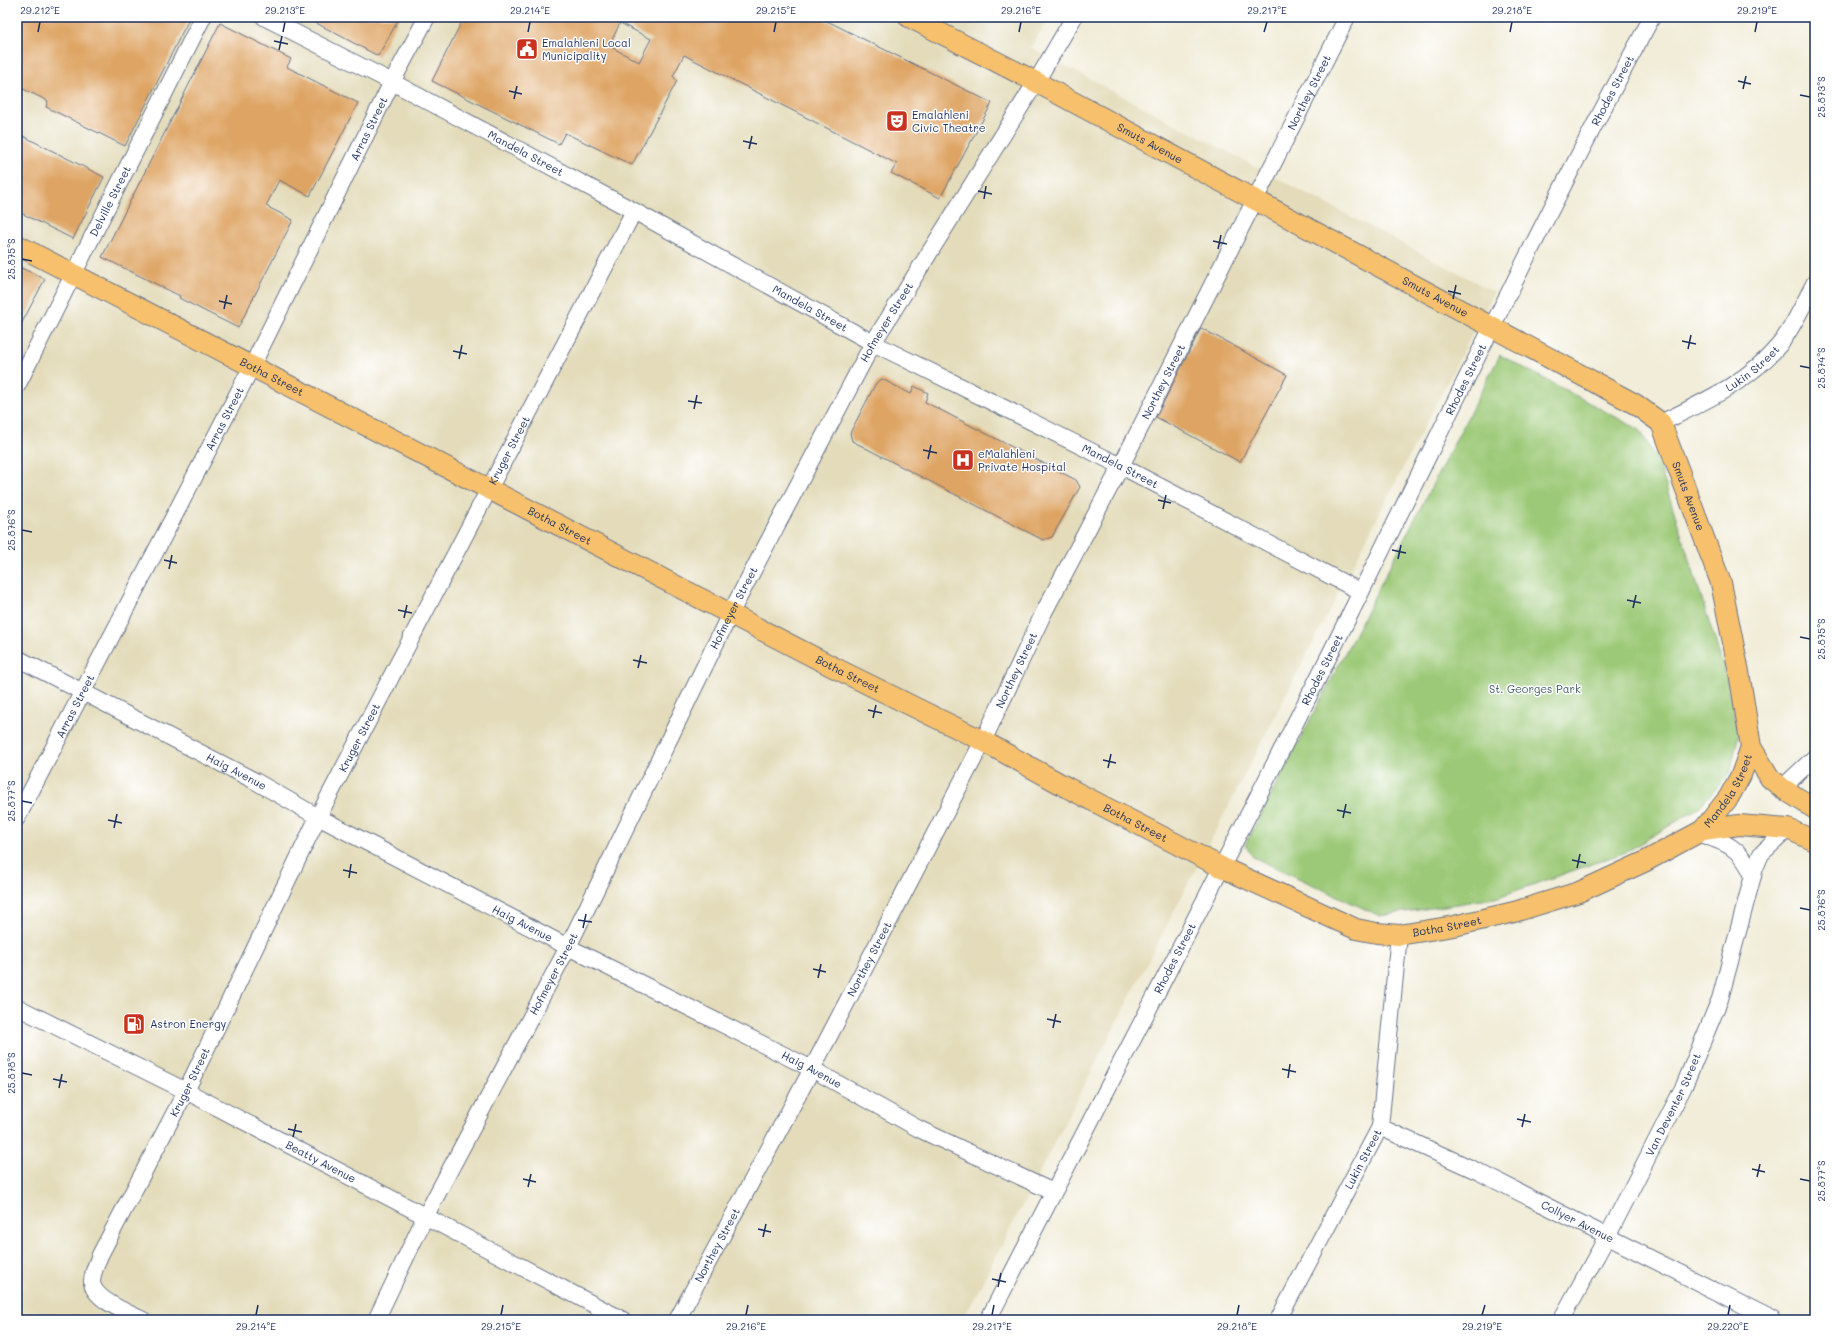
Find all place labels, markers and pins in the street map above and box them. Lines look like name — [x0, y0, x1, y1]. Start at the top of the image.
place label: Emalahleni Local Municipality — [542, 35, 631, 63]
public building icon: Emalahleni Local Municipality — [514, 36, 540, 62]
place label: Emalahleni Civic Theatre — [912, 107, 986, 135]
theatre icon: Emalahleni Civic Theatre — [884, 108, 910, 134]
place label: eMalahleni Private Hospital — [978, 446, 1066, 474]
hospital icon: eMalahleni Private Hospital — [950, 447, 976, 473]
fuel station icon: Astron Energy — [121, 1011, 147, 1037]
place label: Astron Energy — [150, 1016, 227, 1031]

